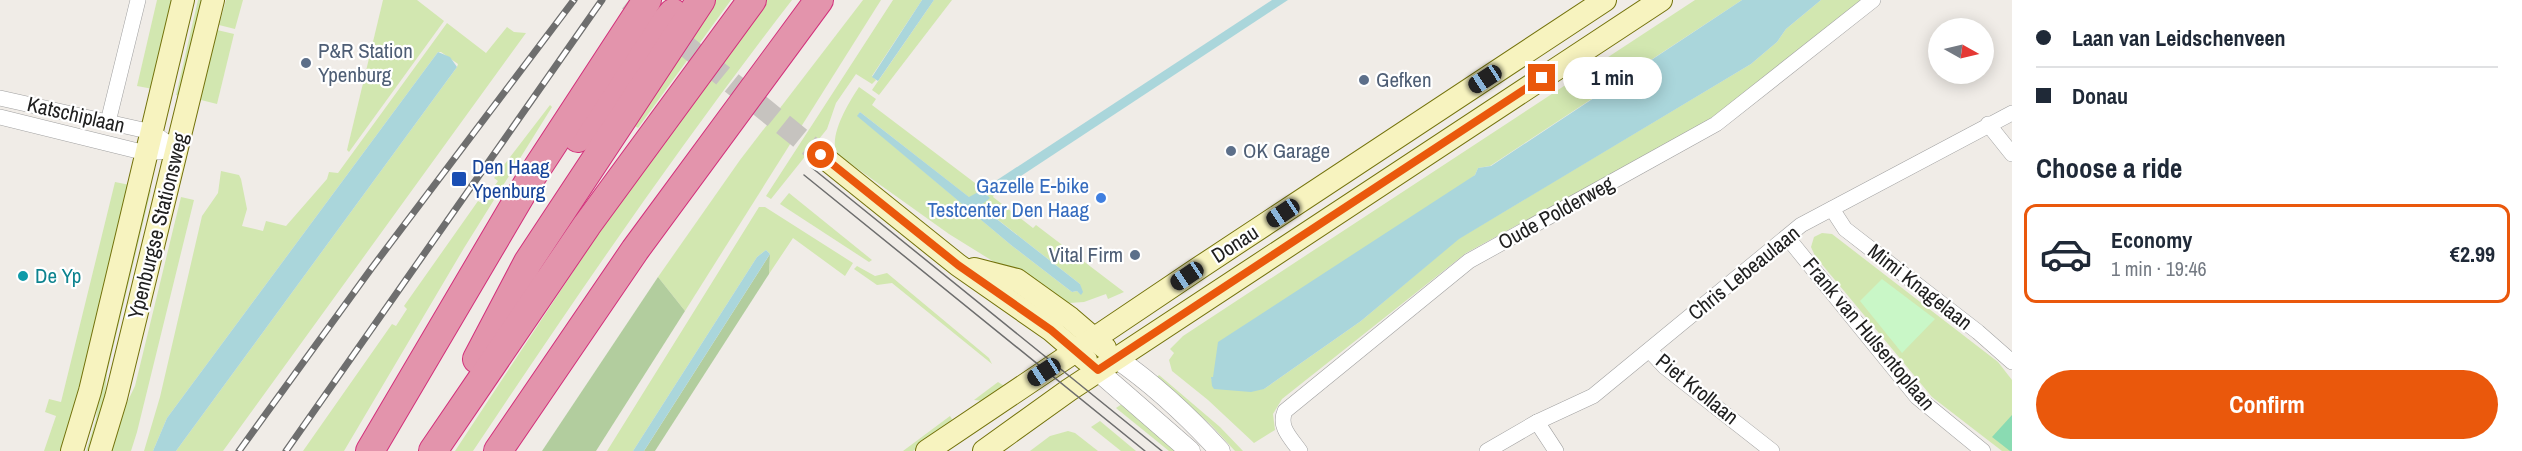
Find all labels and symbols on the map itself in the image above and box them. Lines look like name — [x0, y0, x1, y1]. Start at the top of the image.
north arrow — [1928, 18, 1994, 84]
place label: P&R Station Ypenburg — [318, 36, 413, 89]
marker: P&R Station Ypenburg — [299, 56, 313, 70]
callout: 1 min — [1563, 57, 1662, 99]
car — [1465, 62, 1505, 96]
route end — [1528, 64, 1555, 91]
place label: Gefken — [1376, 65, 1432, 94]
marker: Gefken — [1357, 73, 1371, 87]
street label: Katschiplaan — [24, 89, 128, 140]
street label: Ypenburgse Stationsweg — [120, 129, 195, 322]
place label: OK Garage — [1243, 136, 1330, 165]
route start — [807, 141, 834, 168]
marker: OK Garage — [1224, 144, 1238, 158]
place label: Den Haag Ypenburg — [472, 152, 550, 205]
street label: Oude Polderweg — [1493, 169, 1619, 256]
marker: Den Haag Ypenburg — [450, 170, 468, 188]
place label: Gazelle E-bike Testcenter Den Haag — [927, 171, 1089, 224]
marker: Gazelle E-bike Testcenter Den Haag — [1094, 191, 1108, 205]
car — [1263, 195, 1303, 231]
street label: Donau — [1206, 218, 1264, 270]
street label: Chris Lebeaulaan — [1682, 219, 1806, 327]
street label: Mimi Knagelaan — [1862, 237, 1979, 337]
place label: Vital Firm — [1049, 240, 1123, 269]
marker: Vital Firm — [1128, 248, 1142, 262]
street label: Frank van Hulsentoplaan — [1797, 251, 1942, 416]
car — [1167, 258, 1207, 294]
place label: De Yp — [35, 261, 81, 290]
marker: De Yp — [16, 269, 30, 283]
street label: Piet Krollaan — [1650, 346, 1745, 431]
car — [1024, 355, 1064, 389]

